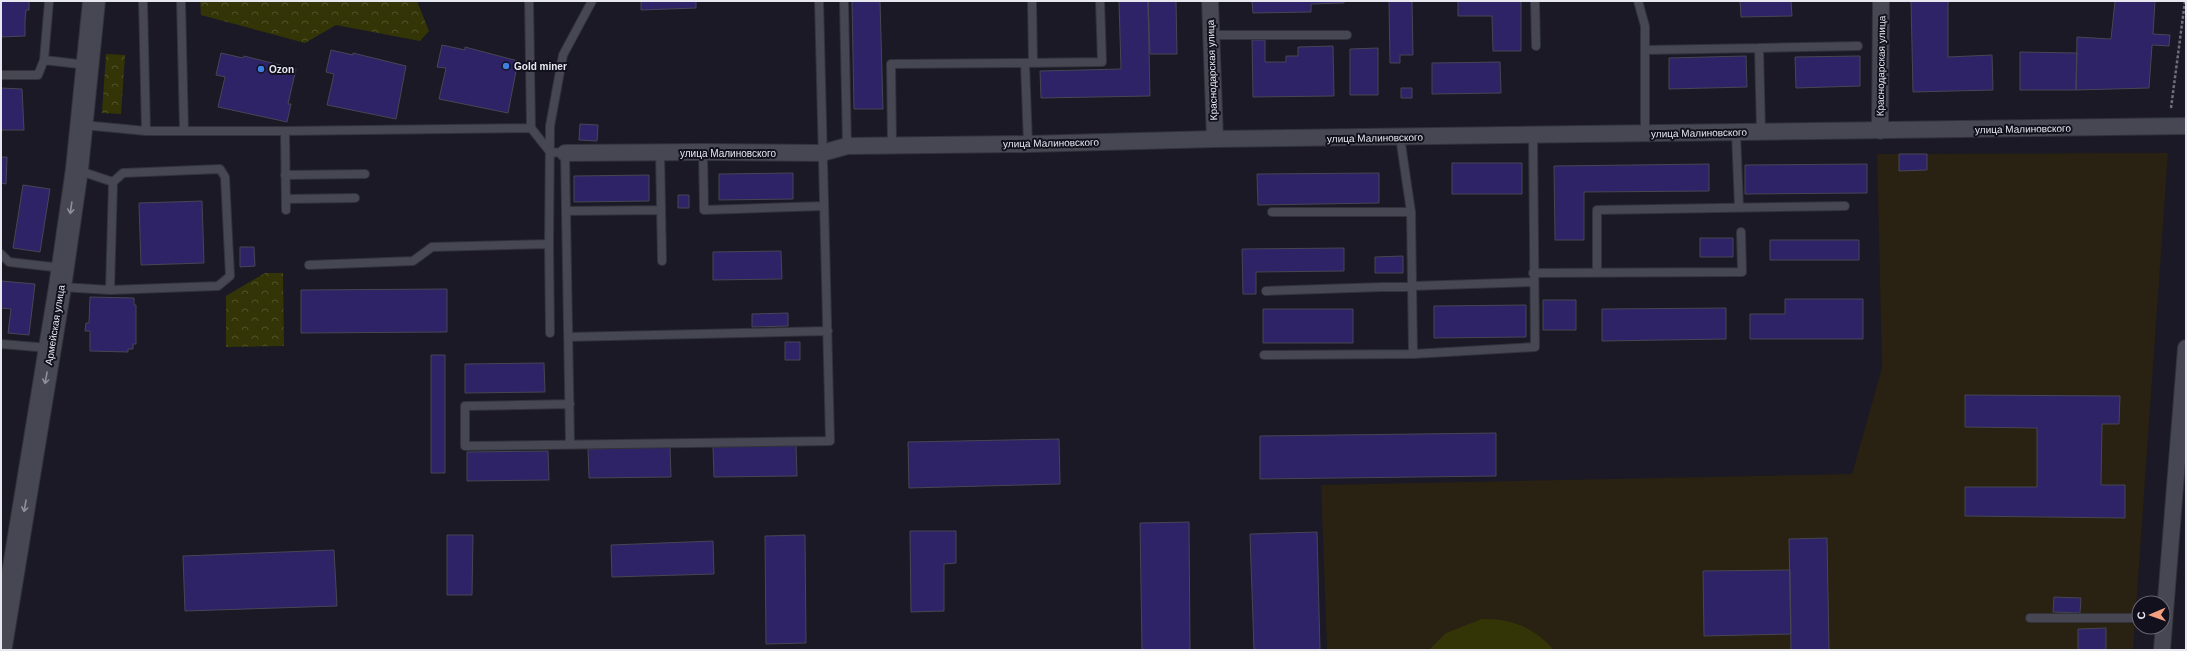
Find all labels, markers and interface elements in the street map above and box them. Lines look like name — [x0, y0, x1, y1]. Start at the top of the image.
street label: Краснодарская улица — [1875, 15, 1887, 116]
street label: Краснодарская улица — [1205, 19, 1219, 120]
marker: Gold miner — [501, 61, 511, 71]
place label: Gold miner — [514, 61, 567, 72]
marker: Ozon — [256, 64, 266, 74]
place label: Ozon — [269, 64, 294, 75]
street label: улица Малиновского — [1975, 123, 2072, 135]
street label: улица Малиновского — [1651, 127, 1748, 139]
street label: улица Малиновского — [1327, 132, 1424, 144]
street label: улица Малиновского — [1003, 137, 1100, 149]
street label: улица Малиновского — [680, 148, 776, 159]
one-way arrow — [67, 201, 75, 214]
street label: Армейская улица — [43, 284, 67, 366]
one-way arrow — [42, 371, 50, 384]
one-way arrow — [20, 499, 28, 512]
north arrow — [2131, 595, 2171, 635]
text: С — [2135, 611, 2147, 620]

